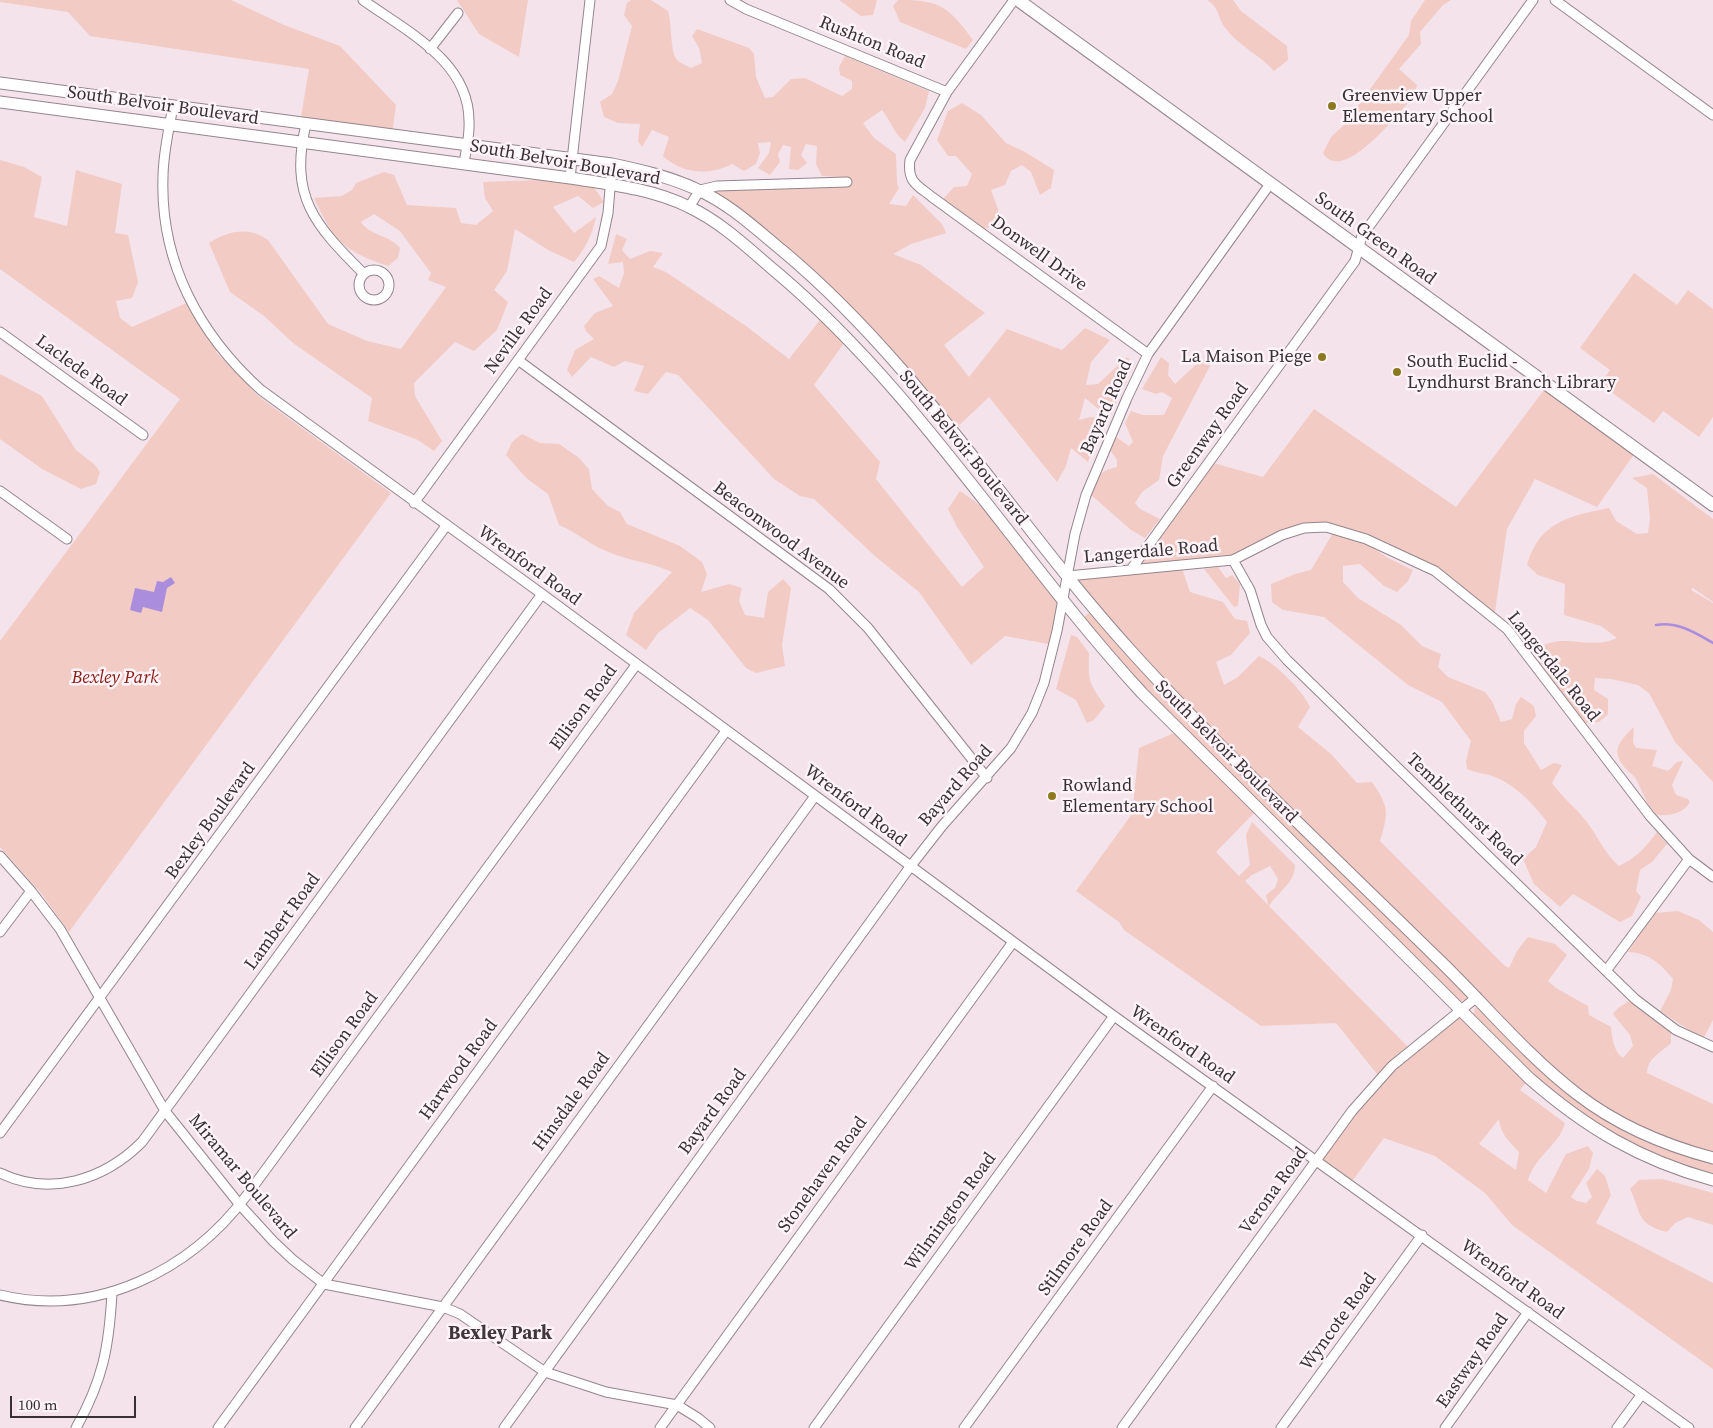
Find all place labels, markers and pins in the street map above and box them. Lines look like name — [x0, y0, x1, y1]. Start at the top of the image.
place label: Greenview Upper Elementary School — [1342, 85, 1493, 128]
marker: Greenview Upper Elementary School — [1326, 100, 1338, 112]
place label: La Maison Piege — [1181, 346, 1312, 368]
marker: La Maison Piege — [1316, 351, 1328, 363]
place label: South Euclid - Lyndhurst Branch Library — [1407, 351, 1616, 394]
marker: South Euclid - Lyndhurst Branch Library — [1391, 366, 1403, 378]
place label: Rowland Elementary School — [1062, 775, 1213, 818]
marker: Rowland Elementary School — [1046, 790, 1058, 802]

